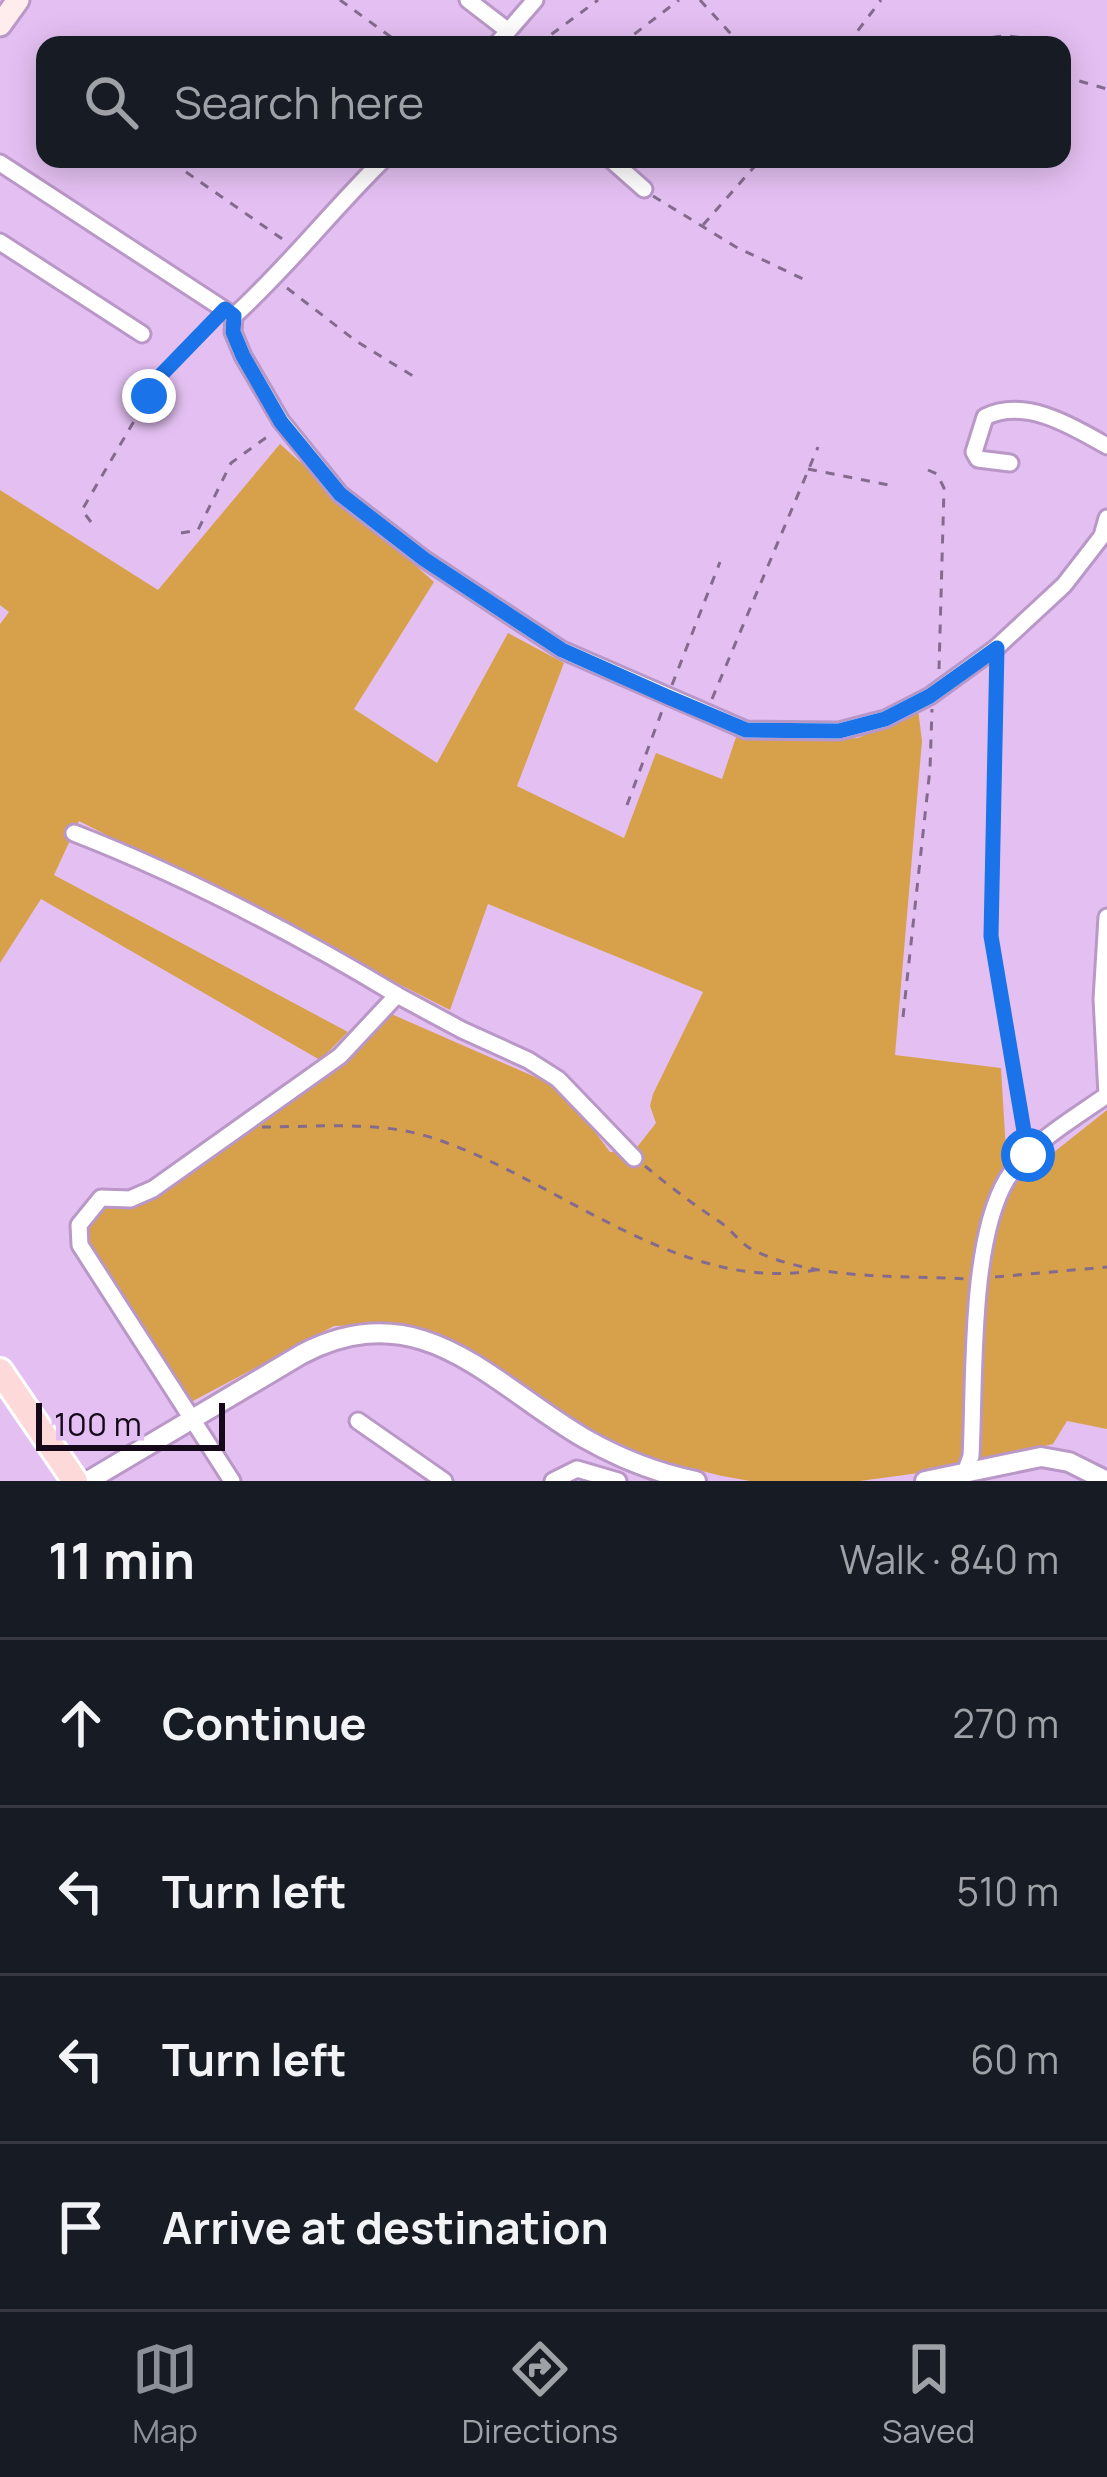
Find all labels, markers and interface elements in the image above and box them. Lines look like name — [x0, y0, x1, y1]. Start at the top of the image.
search box — [36, 36, 1071, 168]
icon: search — [78, 69, 144, 135]
text: Search here — [174, 71, 424, 133]
route end — [122, 369, 176, 423]
route start — [1001, 1128, 1055, 1182]
scale bar — [36, 1397, 225, 1450]
text: 100 m — [54, 1401, 142, 1446]
text: 11 min — [48, 1525, 195, 1594]
text: Walk · 840 m — [839, 1532, 1059, 1586]
icon: ahead — [48, 1690, 114, 1756]
text: Continue — [162, 1692, 367, 1754]
text: 270 m — [953, 1696, 1059, 1750]
icon: left — [48, 1858, 114, 1924]
text: Turn left — [162, 1860, 347, 1922]
text: 510 m — [957, 1864, 1059, 1918]
icon: left — [48, 2026, 114, 2092]
text: Turn left — [162, 2028, 347, 2090]
text: 60 m — [970, 2032, 1059, 2086]
icon: arrive — [48, 2194, 114, 2260]
text: Arrive at destination — [162, 2196, 609, 2258]
tab: Map — [132, 2336, 198, 2453]
tab: Directions — [462, 2336, 618, 2453]
tab: Saved — [882, 2336, 975, 2453]

